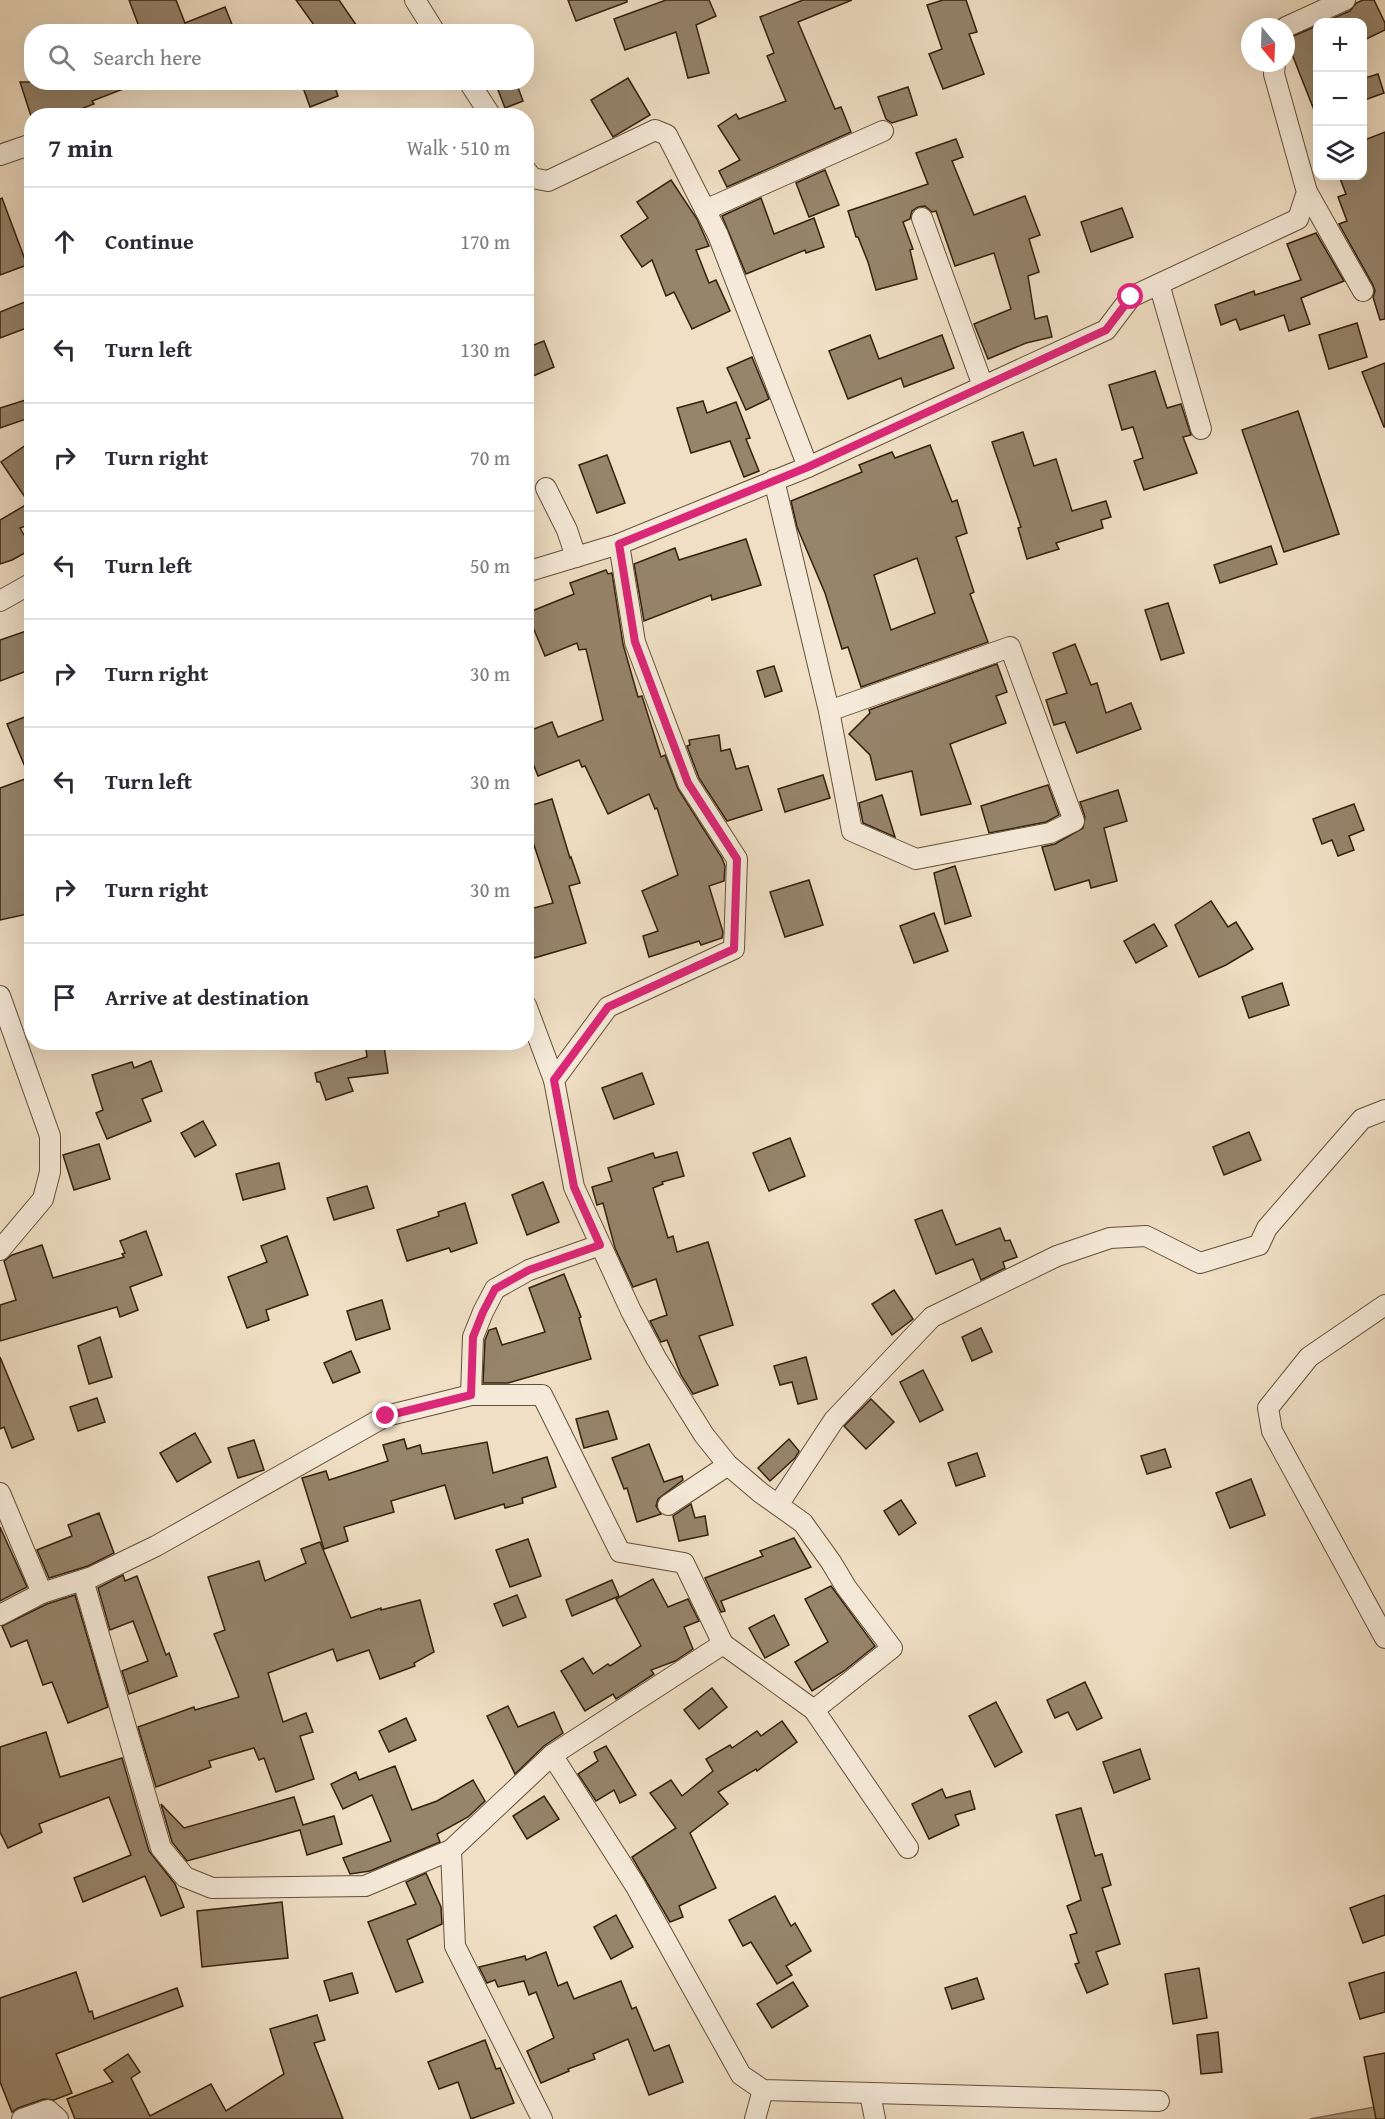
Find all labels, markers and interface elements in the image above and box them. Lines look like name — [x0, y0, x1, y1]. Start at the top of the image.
north arrow — [1241, 18, 1295, 72]
map controls — [1313, 18, 1367, 180]
button: + — [1313, 18, 1367, 72]
search box — [24, 24, 534, 90]
icon: search — [45, 41, 78, 74]
text: Search here — [93, 41, 202, 73]
button: − — [1313, 72, 1367, 126]
button: layers — [1313, 126, 1367, 180]
text: 7 min — [48, 128, 113, 167]
text: Walk · 510 m — [407, 133, 510, 162]
icon: ahead — [48, 225, 81, 258]
text: Continue — [105, 225, 194, 257]
text: 170 m — [460, 227, 510, 256]
route start — [1117, 283, 1143, 309]
icon: left — [48, 333, 81, 366]
text: Turn left — [105, 333, 192, 365]
text: 130 m — [460, 335, 510, 364]
icon: right — [48, 441, 81, 474]
text: Turn right — [105, 441, 208, 473]
text: 70 m — [470, 443, 510, 472]
icon: left — [48, 549, 81, 582]
text: Turn left — [105, 549, 192, 581]
text: 50 m — [470, 551, 510, 580]
icon: right — [48, 657, 81, 690]
text: Turn right — [105, 657, 208, 689]
text: 30 m — [470, 659, 510, 688]
icon: left — [48, 765, 81, 798]
text: Turn left — [105, 765, 192, 797]
text: 30 m — [470, 767, 510, 796]
icon: right — [48, 873, 81, 906]
text: Turn right — [105, 873, 208, 905]
text: 30 m — [470, 875, 510, 904]
icon: arrive — [48, 981, 81, 1014]
text: Arrive at destination — [105, 981, 309, 1013]
route end — [372, 1402, 398, 1428]

